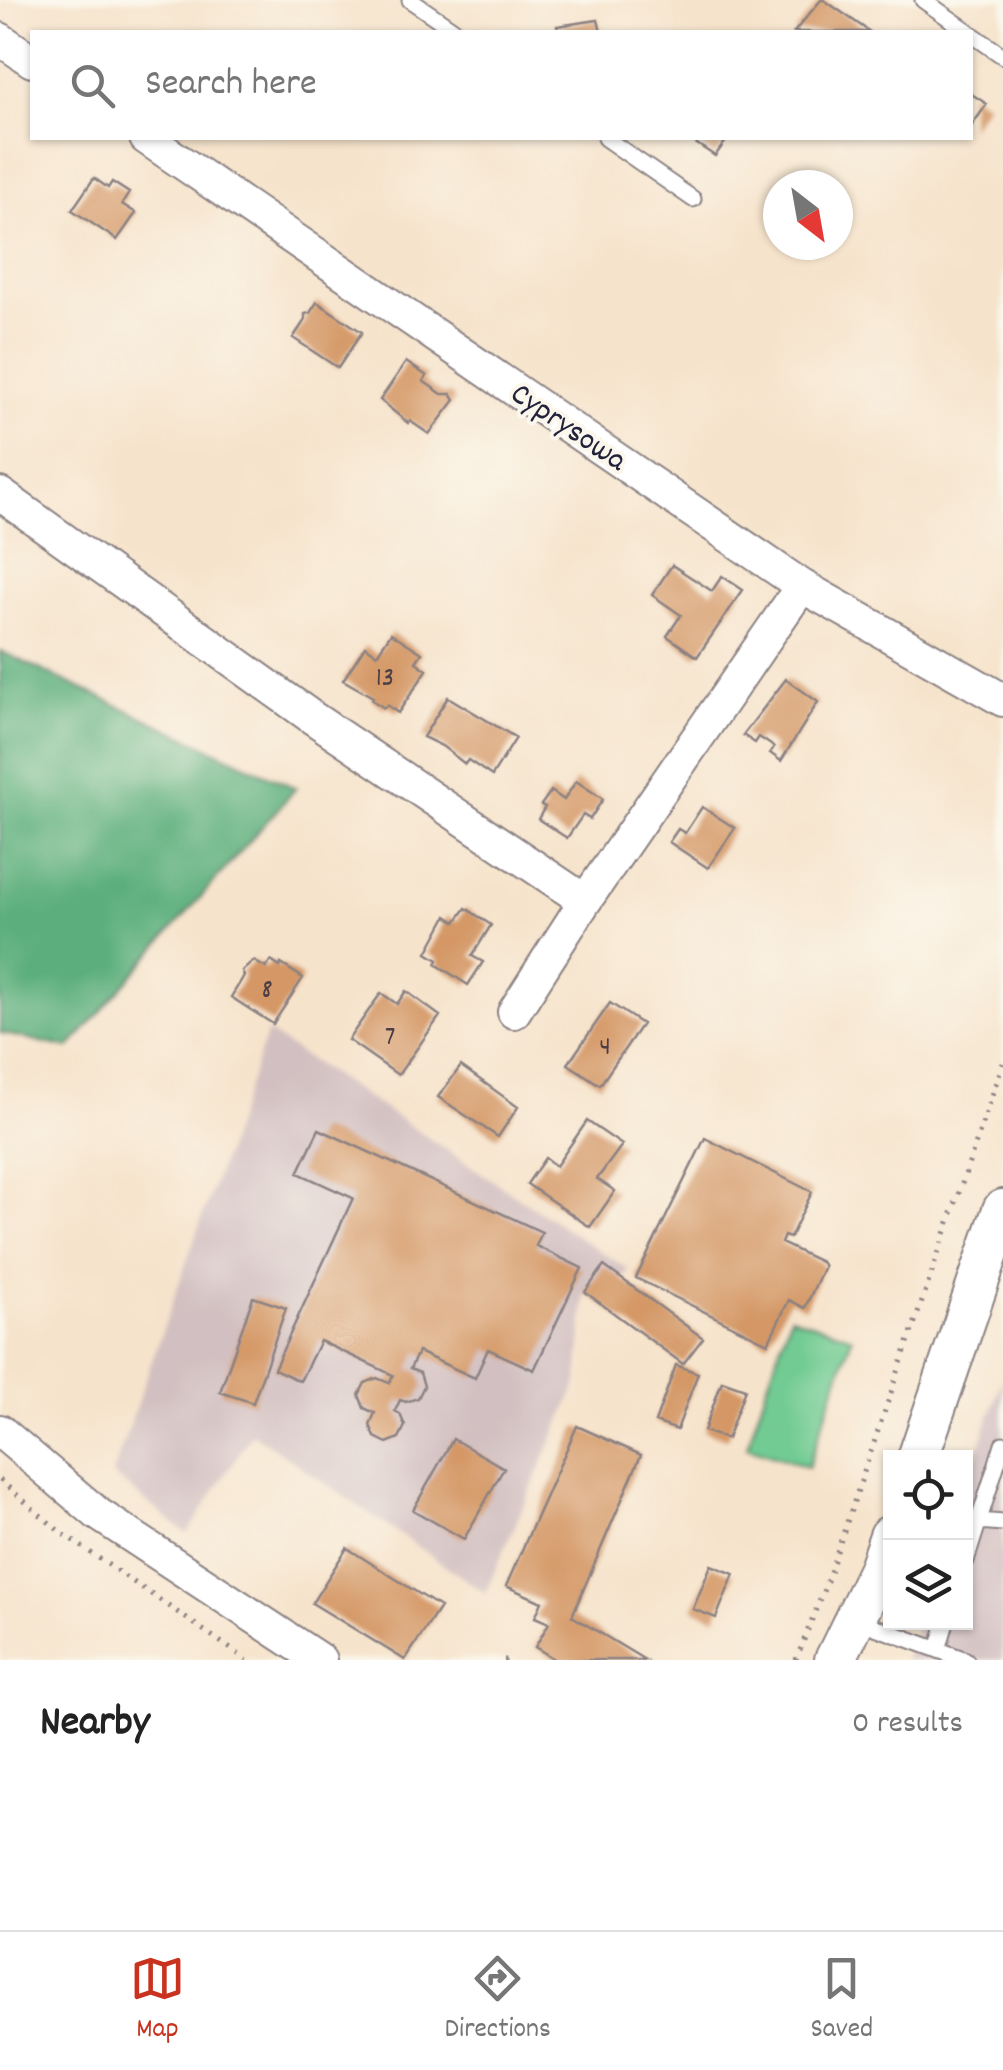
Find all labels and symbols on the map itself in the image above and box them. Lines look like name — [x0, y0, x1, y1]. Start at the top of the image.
north arrow — [763, 170, 853, 260]
street label: Cyprysowa — [500, 373, 635, 486]
house number: 13 — [376, 660, 394, 700]
house number: 8 — [261, 972, 273, 1012]
house number: 7 — [385, 1019, 395, 1059]
house number: 4 — [599, 1029, 611, 1069]

